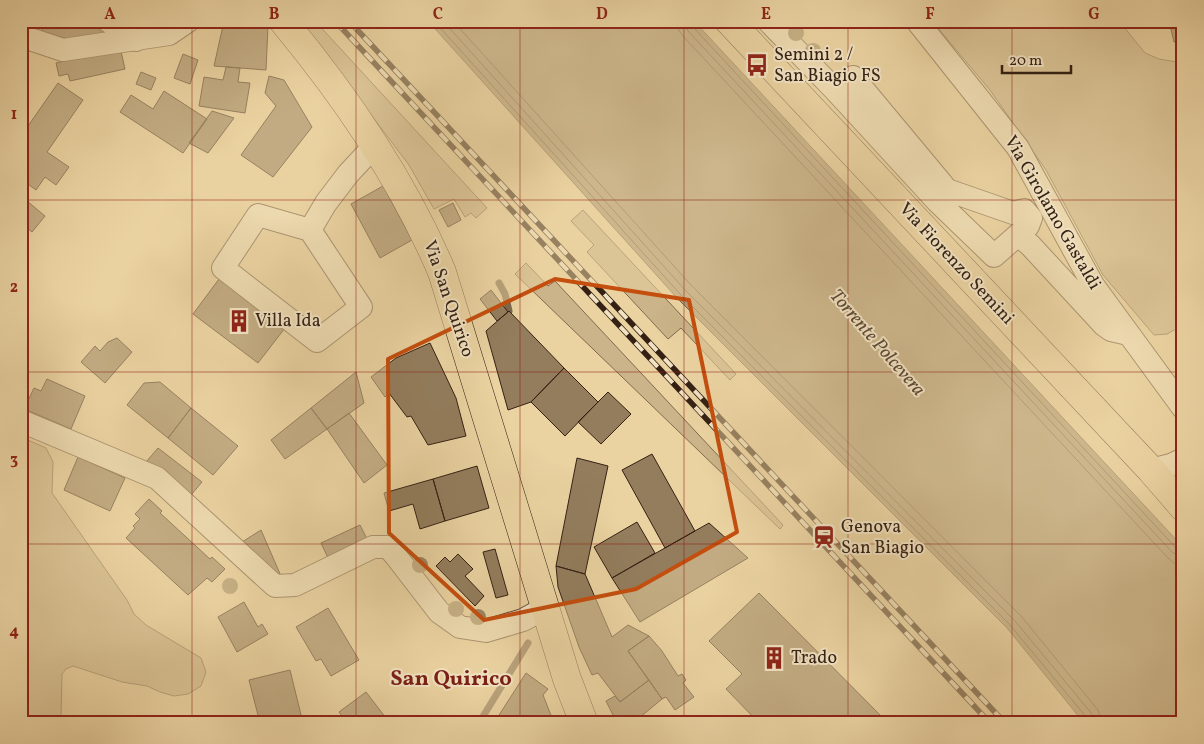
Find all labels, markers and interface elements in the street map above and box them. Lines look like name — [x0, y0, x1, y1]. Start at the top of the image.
text: A — [104, 4, 116, 26]
text: B — [269, 4, 280, 26]
text: C — [433, 4, 443, 26]
text: D — [596, 4, 608, 26]
text: E — [761, 4, 771, 26]
text: F — [925, 4, 935, 26]
text: G — [1088, 4, 1100, 26]
scale bar — [1002, 42, 1070, 74]
place label: Semini 2 / San Biagio FS — [774, 43, 881, 89]
text: 20 m — [1009, 51, 1042, 72]
bus stop icon: Semini 2 / San Biagio FS — [744, 52, 770, 78]
text: 1 — [11, 104, 17, 126]
street label: Via Girolamo Gastaldi — [998, 131, 1106, 295]
street label: Via Fiorenzo Semini — [893, 197, 1019, 331]
street label: Via San Quirico — [416, 237, 480, 361]
text: 2 — [10, 277, 18, 299]
water label: Torrente Polcevera — [823, 284, 931, 402]
building icon: Villa Ida — [226, 308, 252, 334]
place label: Villa Ida — [255, 309, 321, 334]
text: 3 — [10, 449, 18, 471]
place label: Genova San Biagio — [841, 515, 924, 561]
station icon: Genova San Biagio — [811, 524, 837, 550]
text: 4 — [9, 621, 19, 643]
building icon: Trado — [761, 645, 787, 671]
place label: Trado — [791, 646, 837, 671]
district label: San Quirico — [390, 664, 512, 695]

